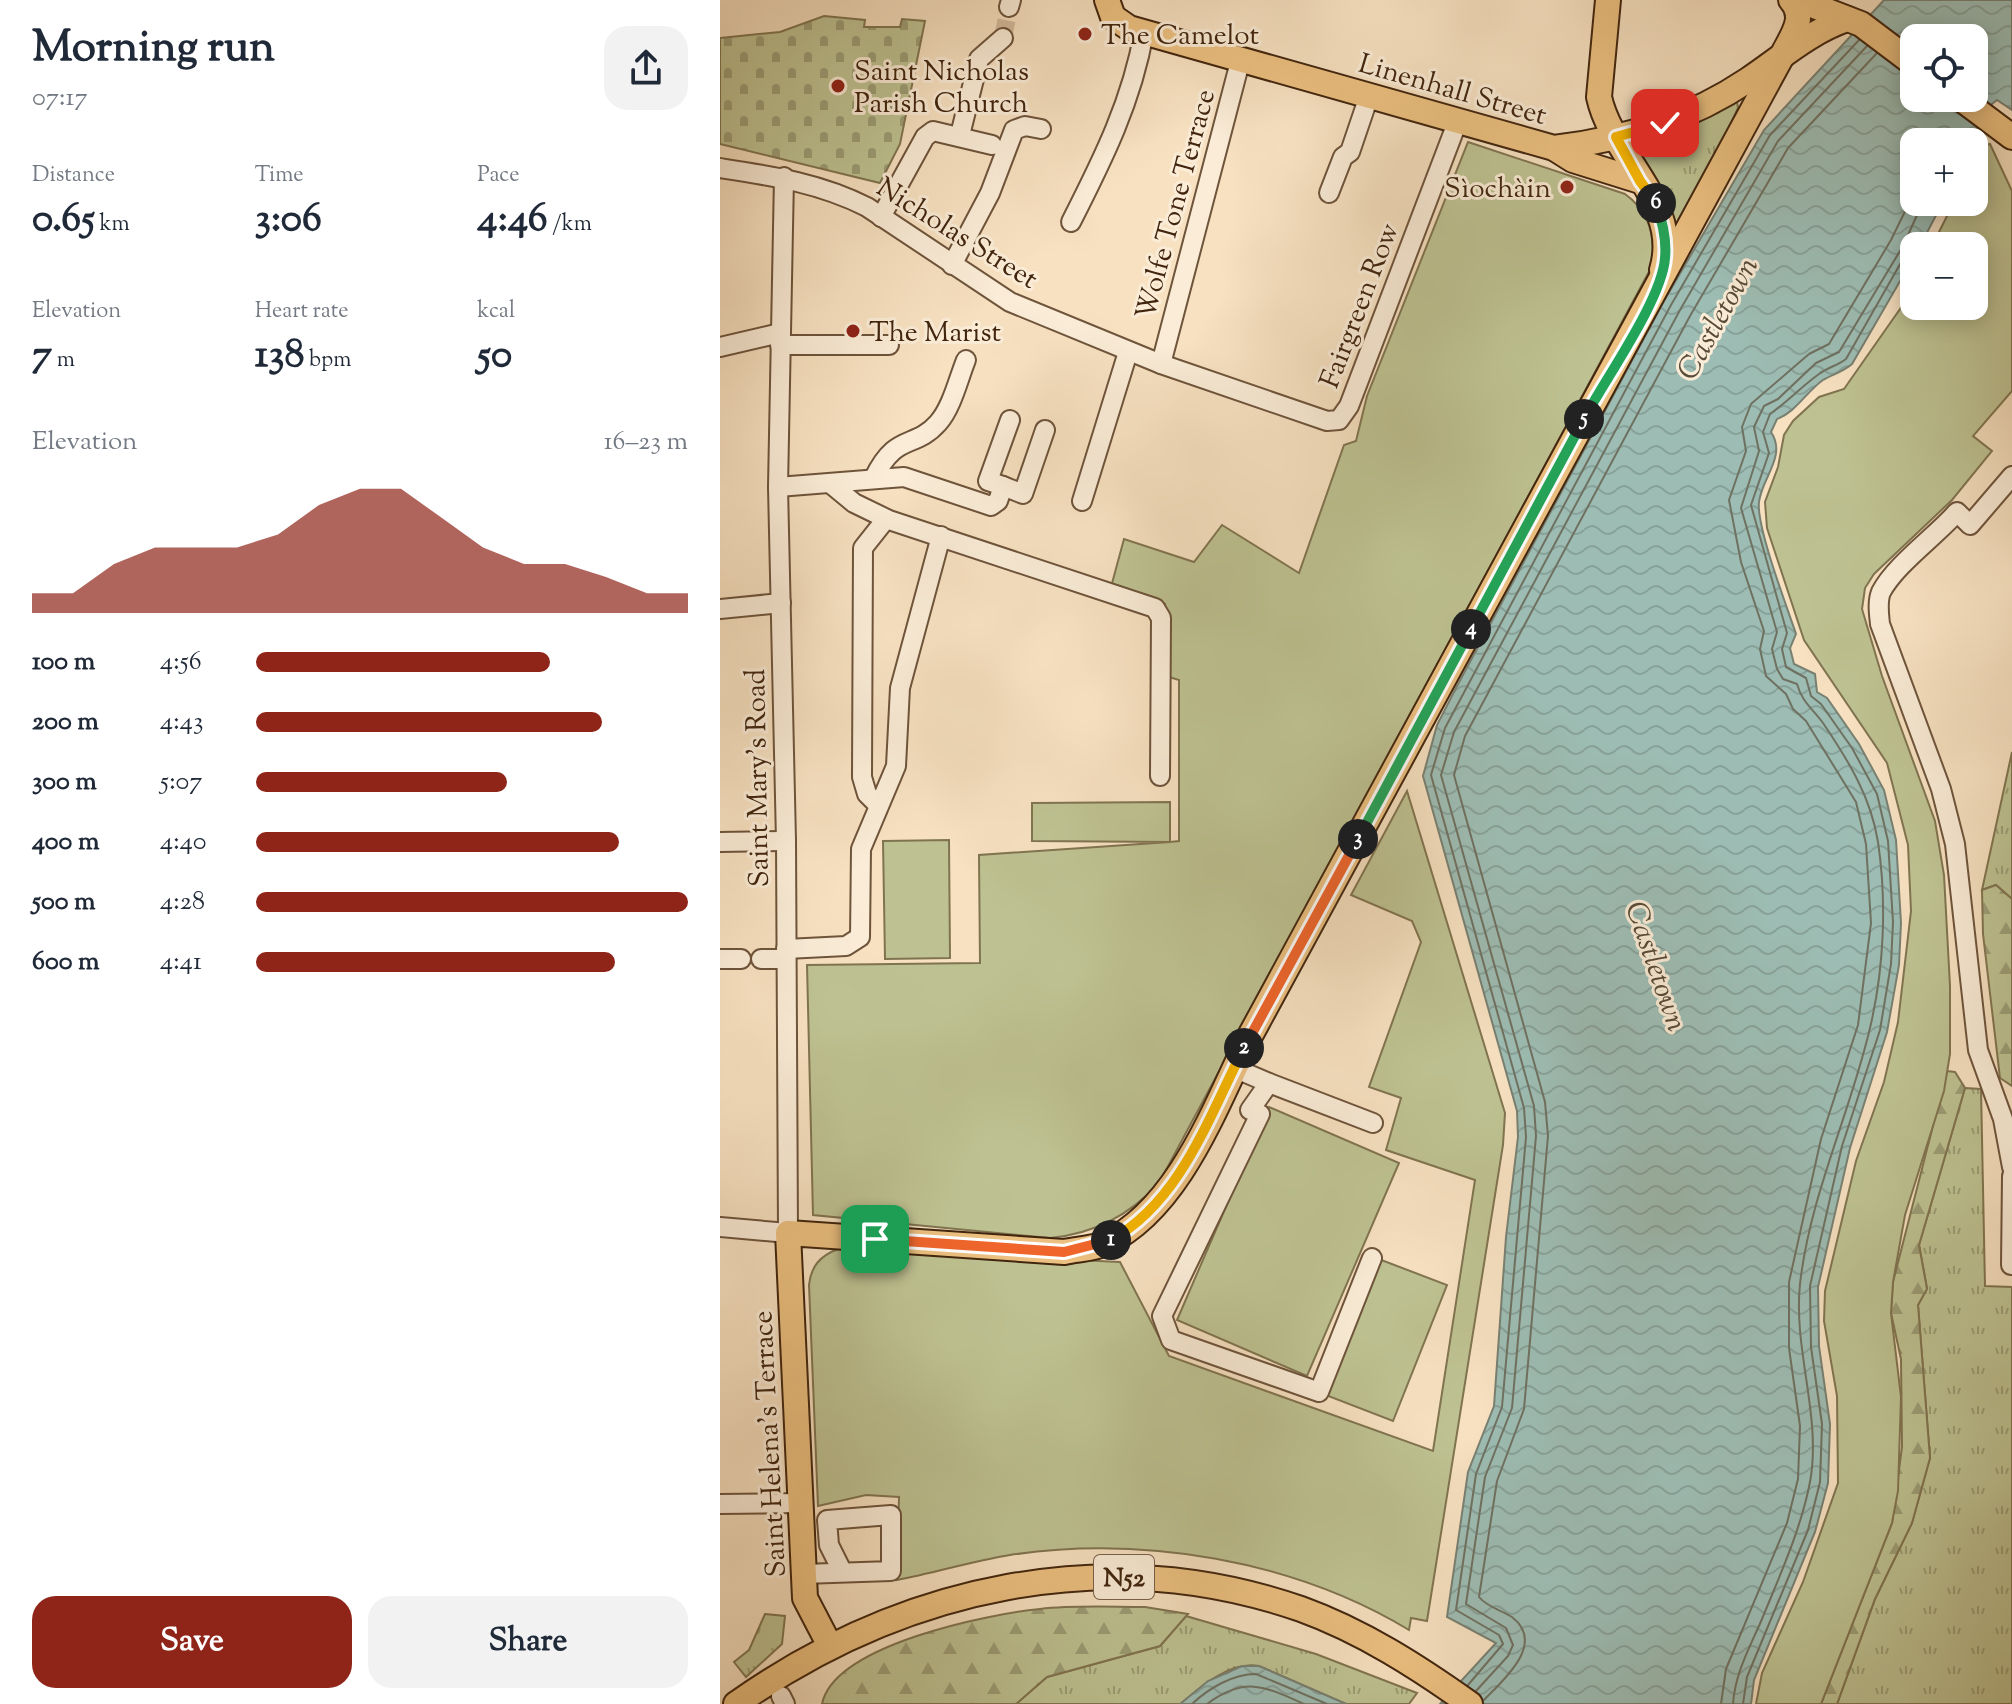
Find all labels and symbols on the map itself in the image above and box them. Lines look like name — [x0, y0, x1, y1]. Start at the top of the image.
place label: The Camelot — [1101, 17, 1259, 57]
marker: The Camelot — [1076, 25, 1094, 43]
street label: Linenhall Street — [1353, 45, 1551, 137]
place label: Saint Nicholas Parish Church — [854, 53, 1029, 125]
marker: Saint Nicholas Parish Church — [829, 77, 847, 95]
street label: Wolfe Tone Terrace — [1127, 85, 1227, 324]
pin — [1631, 89, 1699, 157]
street label: Nicholas Street — [868, 169, 1045, 300]
place label: Sìochàin — [1444, 170, 1551, 210]
marker: Sìochàin — [1558, 178, 1576, 196]
pin: 6 — [1636, 183, 1676, 223]
street label: Fairgreen Row — [1311, 218, 1411, 394]
water label: Castletown — [1668, 250, 1771, 389]
place label: The Marist — [869, 314, 1002, 354]
marker: The Marist — [844, 322, 862, 340]
pin: 5 — [1564, 399, 1604, 439]
pin: 4 — [1451, 609, 1491, 649]
street label: Saint Mary's Road — [737, 668, 781, 888]
pin: 3 — [1338, 819, 1378, 859]
water label: Castletown — [1612, 896, 1697, 1038]
pin: 2 — [1224, 1028, 1264, 1068]
pin — [841, 1205, 909, 1273]
pin: 1 — [1091, 1220, 1131, 1260]
street label: Saint Helena's Terrace — [744, 1309, 798, 1578]
road number: N52 — [1094, 1555, 1154, 1599]

